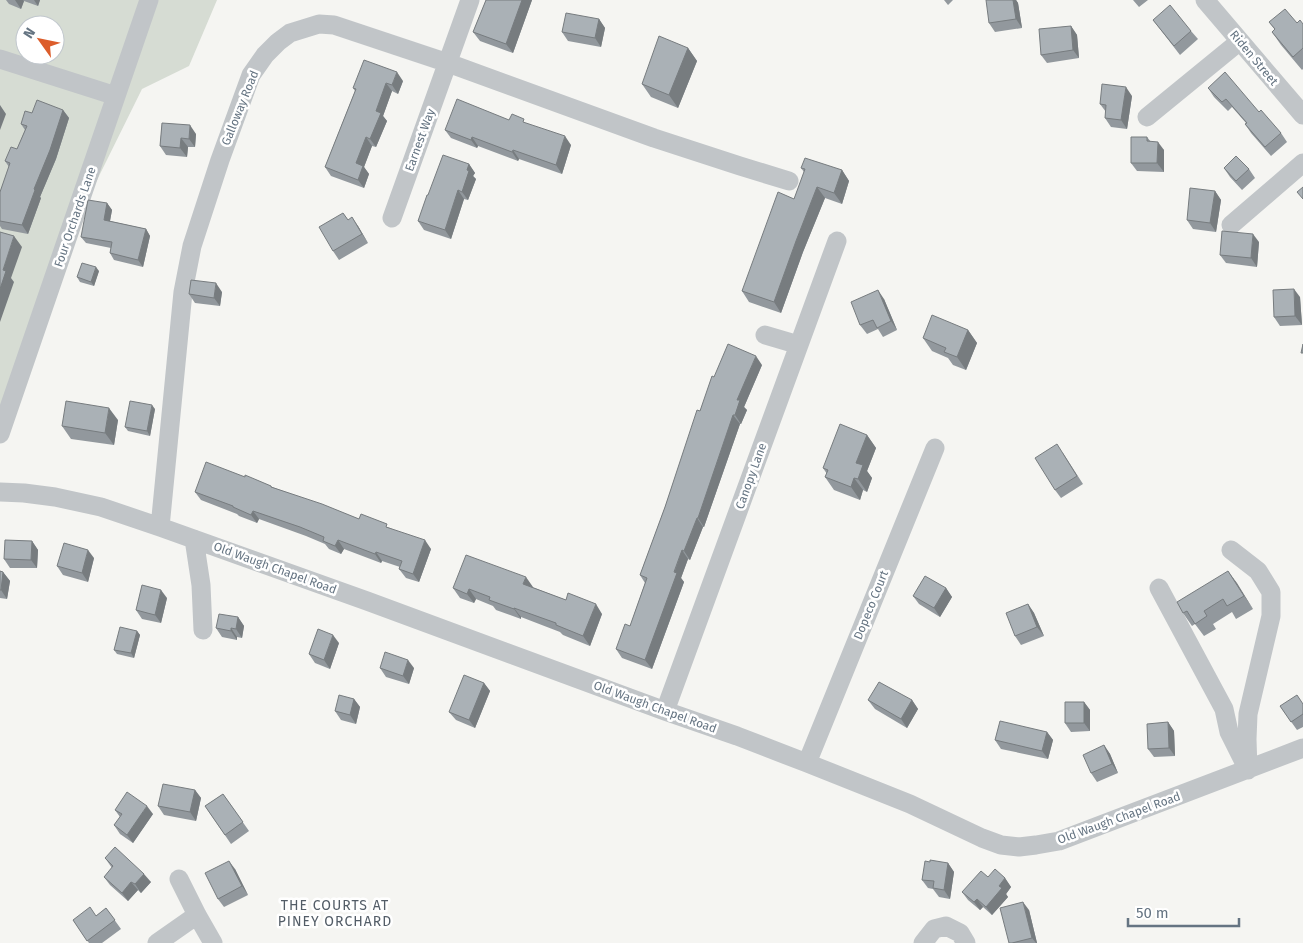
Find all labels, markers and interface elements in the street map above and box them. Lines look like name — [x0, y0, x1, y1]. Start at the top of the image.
north arrow — [15, 15, 65, 65]
text: N — [20, 25, 39, 42]
street label: Riden Street — [1227, 28, 1281, 89]
street label: Galloway Road — [219, 69, 261, 147]
street label: Earnest Way — [402, 107, 438, 173]
street label: Four Orchards Lane — [51, 165, 99, 269]
street label: Canopy Lane — [733, 441, 769, 511]
street label: Old Waugh Chapel Road — [212, 539, 338, 597]
street label: Dopeco Court — [851, 568, 892, 642]
street label: Old Waugh Chapel Road — [592, 678, 718, 736]
street label: Old Waugh Chapel Road — [1056, 789, 1182, 847]
scale bar — [1128, 896, 1239, 928]
district label: THE COURTS AT PINEY ORCHARD — [278, 897, 392, 930]
text: 50 m — [1136, 904, 1169, 922]

